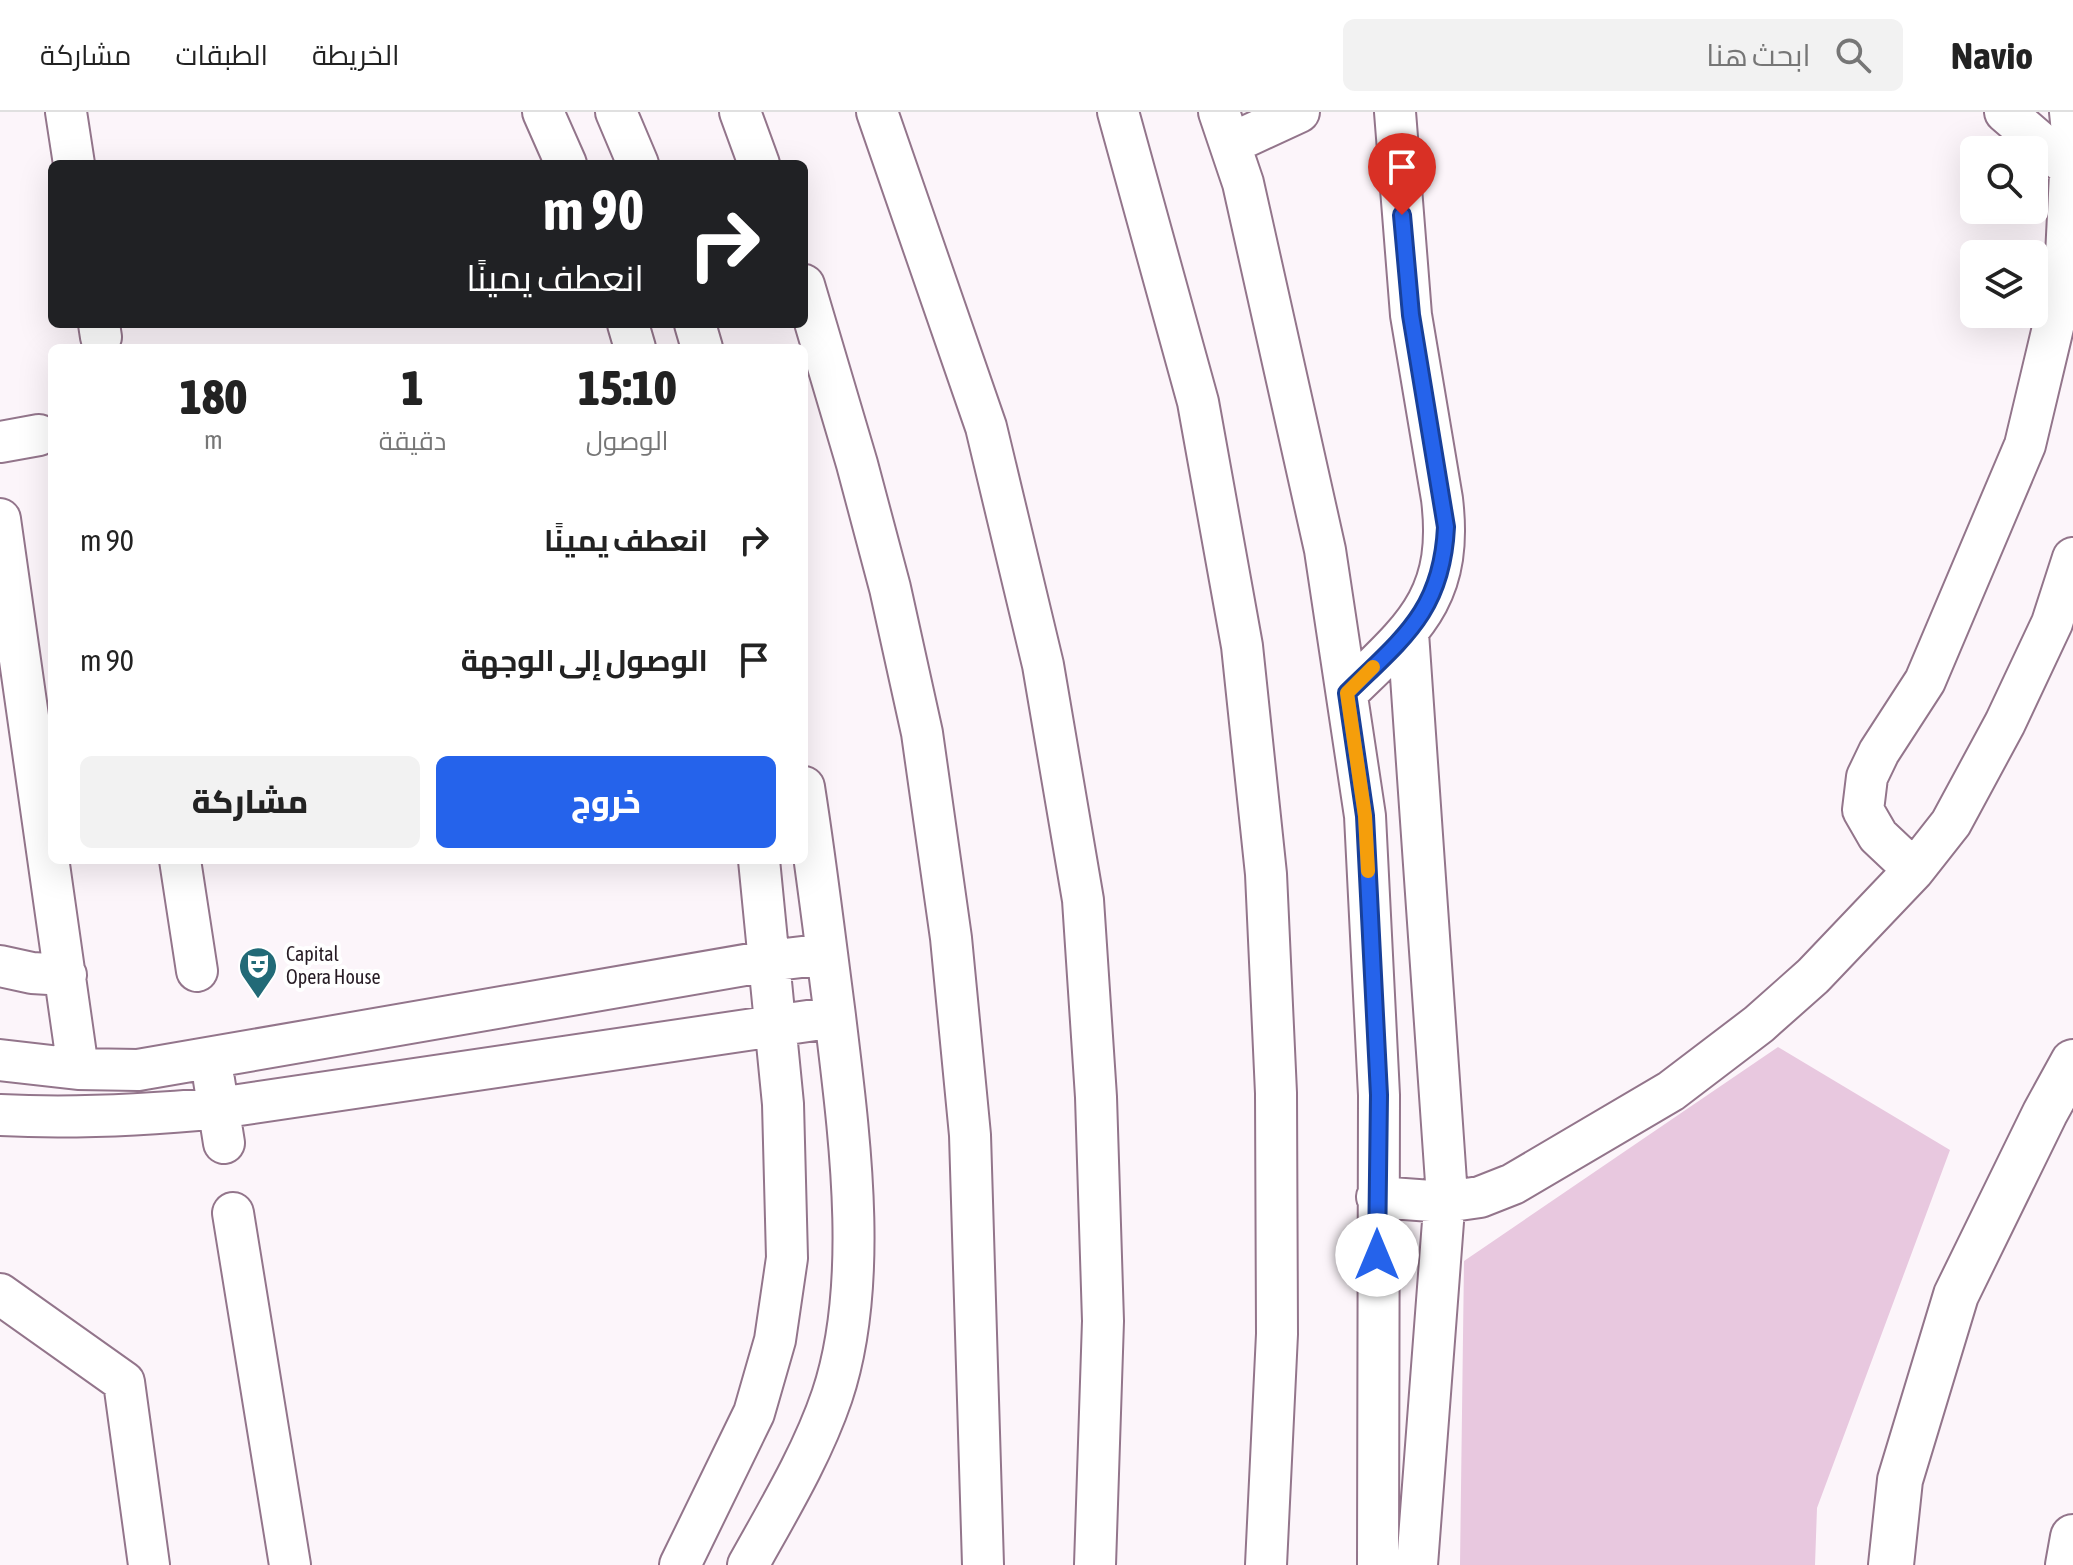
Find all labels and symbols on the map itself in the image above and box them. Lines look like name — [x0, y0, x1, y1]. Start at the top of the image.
pin — [1368, 133, 1436, 215]
place label: Capital Opera House — [286, 942, 381, 988]
theatre icon: Capital Opera House — [237, 945, 279, 1000]
position arrow — [1335, 1213, 1419, 1297]

